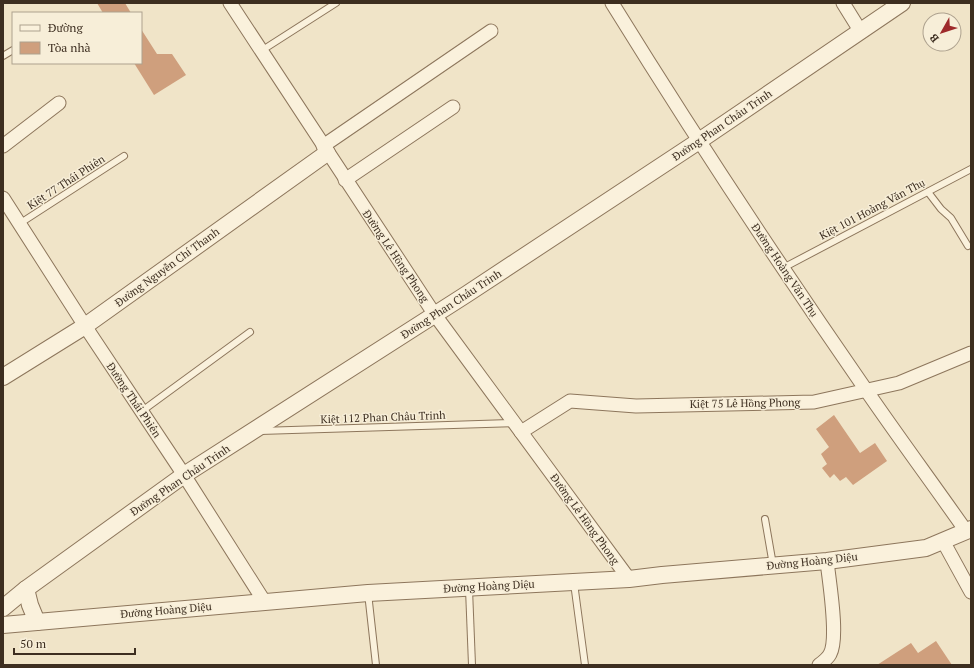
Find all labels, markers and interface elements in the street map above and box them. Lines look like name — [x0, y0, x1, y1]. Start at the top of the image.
legend — [12, 12, 142, 64]
north arrow — [922, 12, 962, 52]
text: Đường — [48, 20, 83, 35]
text: B — [927, 31, 942, 45]
text: Tòa nhà — [48, 40, 91, 55]
street label: Đường Phan Châu Trinh — [669, 86, 775, 164]
street label: Kiệt 77 Thái Phiên — [25, 151, 108, 212]
street label: Kiệt 101 Hoàng Văn Thụ — [817, 175, 927, 243]
street label: Đường Lê Hồng Phong — [360, 207, 432, 305]
street label: Đường Hoàng Văn Thụ — [749, 221, 822, 320]
street label: Đường Nguyễn Chí Thanh — [112, 224, 222, 310]
street label: Đường Phan Châu Trinh — [398, 266, 505, 342]
street label: Đường Thái Phiên — [104, 360, 165, 441]
street label: Kiệt 75 Lê Hồng Phong — [690, 395, 801, 411]
street label: Kiệt 112 Phan Châu Trinh — [320, 408, 446, 426]
street label: Đường Phan Châu Trinh — [127, 441, 233, 519]
street label: Đường Lê Hồng Phong — [547, 471, 623, 567]
street label: Đường Hoàng Diệu — [766, 549, 859, 573]
street label: Đường Hoàng Diệu — [443, 577, 536, 595]
street label: Đường Hoàng Diệu — [120, 599, 213, 621]
scale bar — [14, 630, 135, 656]
text: 50 m — [20, 636, 47, 651]

